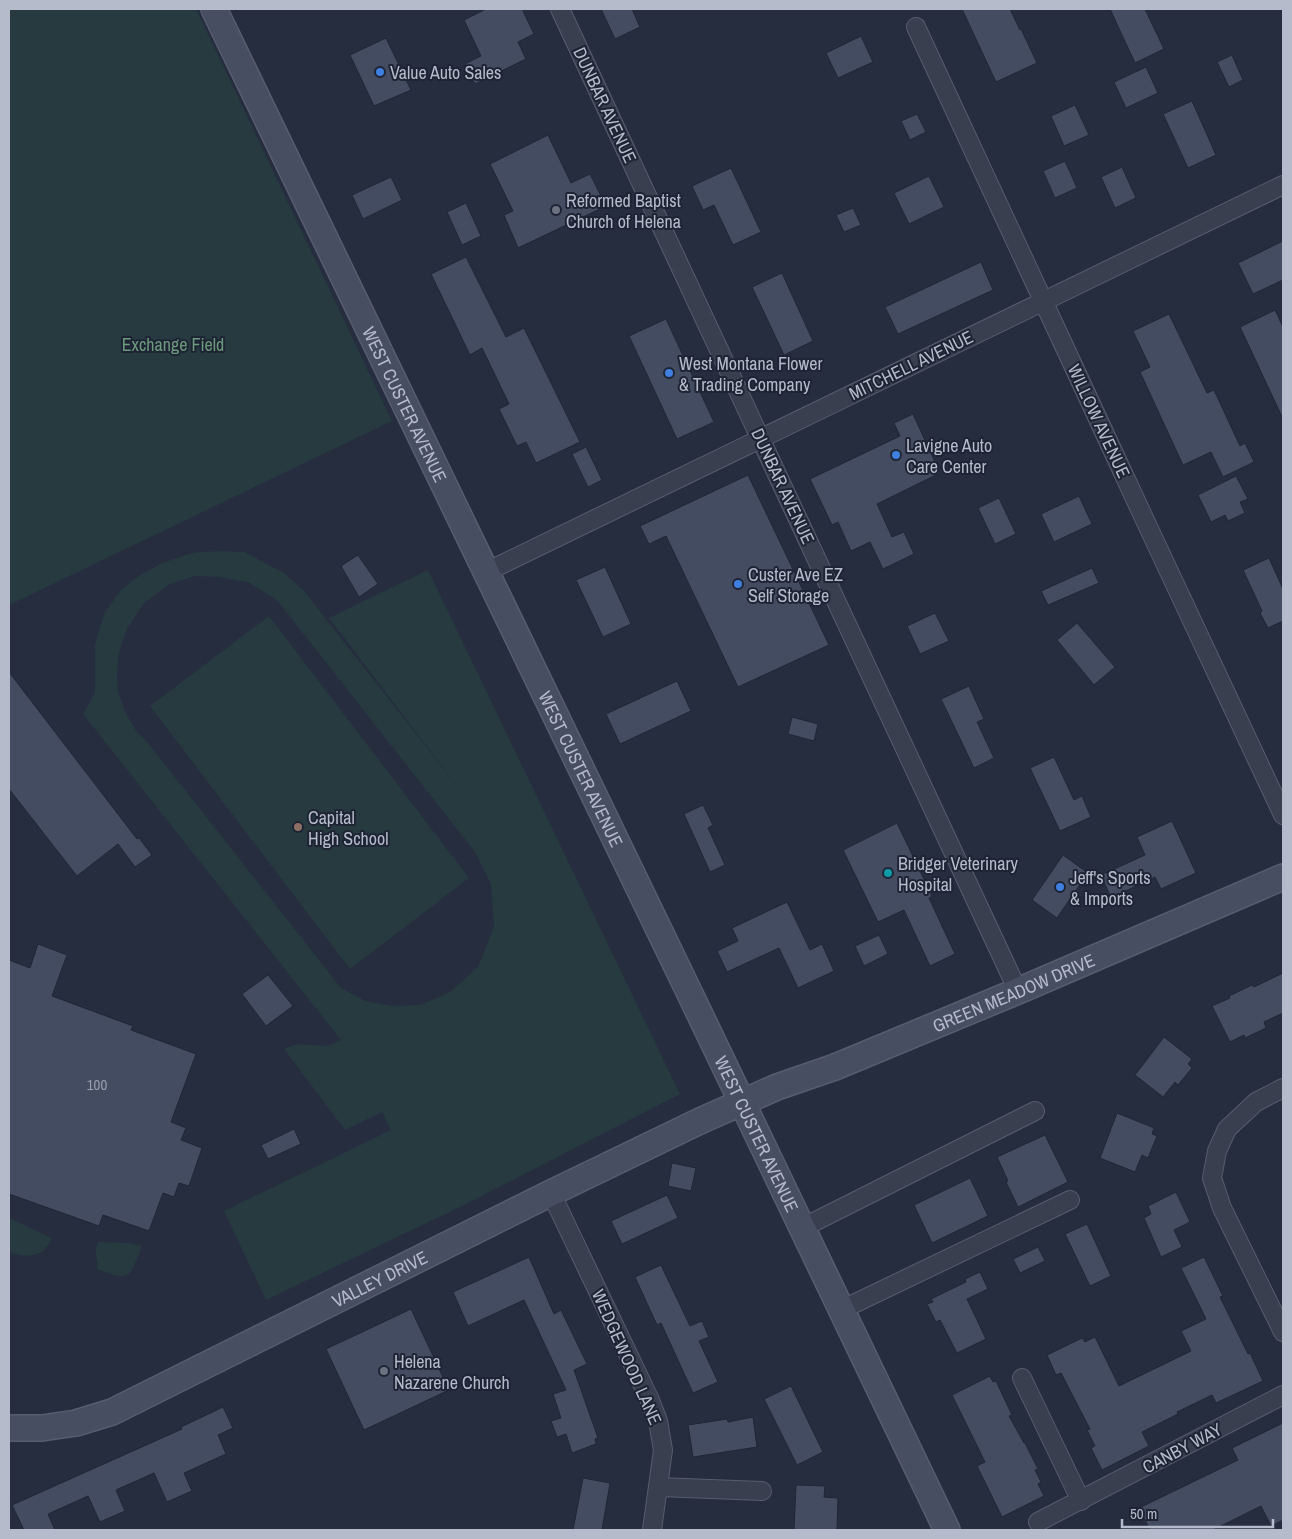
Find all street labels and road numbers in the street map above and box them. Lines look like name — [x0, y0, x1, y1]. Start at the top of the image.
street label: DUNBAR AVENUE — [567, 43, 643, 167]
street label: WEST CUSTER AVENUE — [357, 322, 453, 486]
street label: MITCHELL AVENUE — [845, 324, 977, 406]
street label: WILLOW AVENUE — [1062, 360, 1136, 482]
street label: DUNBAR AVENUE — [745, 424, 821, 548]
street label: WEST CUSTER AVENUE — [533, 687, 630, 851]
street label: GREEN MEADOW DRIVE — [928, 947, 1098, 1038]
street label: WEST CUSTER AVENUE — [709, 1052, 805, 1216]
street label: VALLEY DRIVE — [328, 1244, 432, 1313]
street label: WEDGEWOOD LANE — [586, 1285, 668, 1429]
street label: CANBY WAY — [1138, 1417, 1226, 1479]

